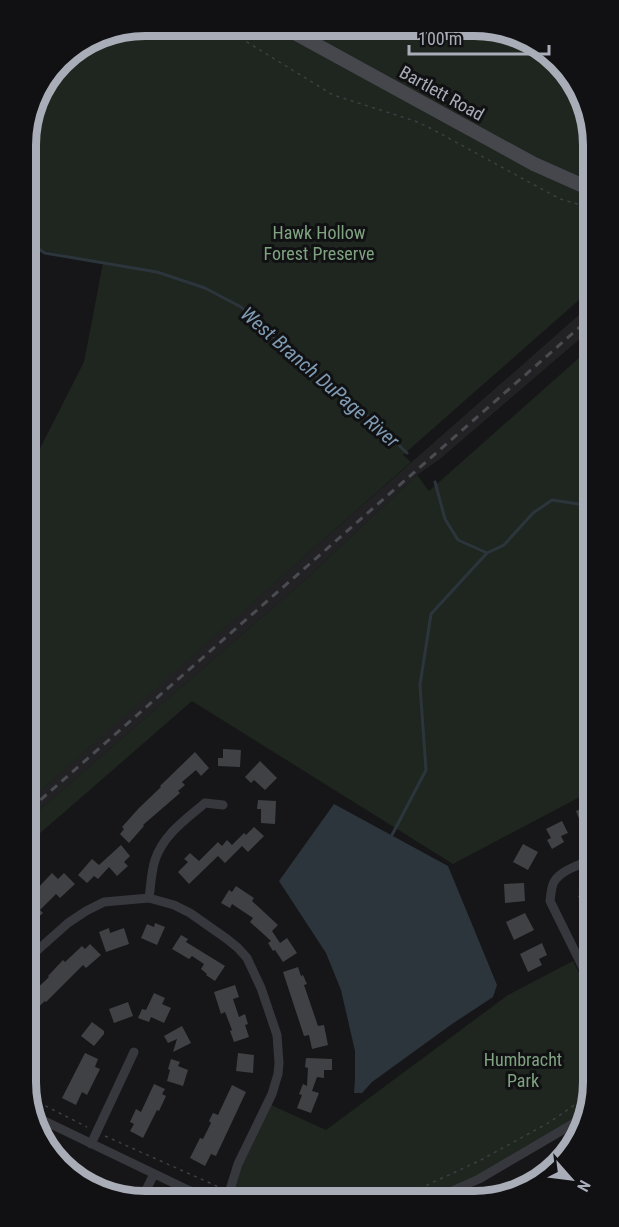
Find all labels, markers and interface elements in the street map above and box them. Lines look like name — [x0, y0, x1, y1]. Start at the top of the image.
scale bar — [409, 18, 548, 56]
text: 100 m — [418, 28, 462, 49]
street label: Bartlett Road — [396, 61, 488, 125]
park label: Hawk Hollow Forest Preserve — [264, 222, 374, 264]
water label: West Branch DuPage River — [236, 302, 405, 453]
park label: Humbracht Park — [484, 1049, 562, 1091]
north arrow — [541, 1149, 601, 1209]
text: N — [573, 1177, 594, 1195]

